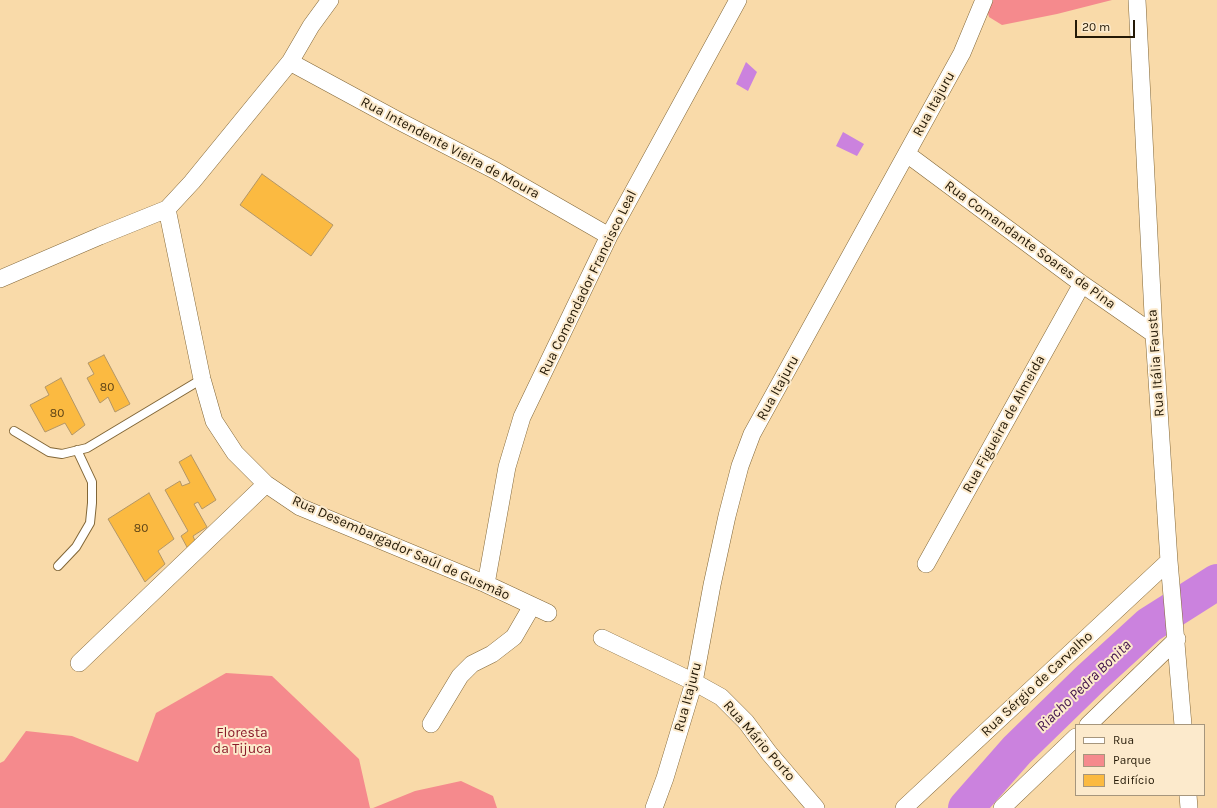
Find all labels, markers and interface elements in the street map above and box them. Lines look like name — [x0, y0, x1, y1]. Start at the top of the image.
scale bar — [1077, 12, 1137, 38]
text: 20 m — [1082, 20, 1110, 34]
street label: Rua Itajuru — [909, 69, 959, 139]
street label: Rua Intendente Vieira de Moura — [358, 94, 542, 202]
street label: Rua Comandante Soares de Pina — [941, 177, 1119, 313]
street label: Rua Comendador Francisco Leal — [536, 188, 640, 378]
street label: Rua Itália Fausta — [1144, 309, 1168, 417]
street label: Rua Figueira de Almeida — [959, 352, 1049, 496]
street label: Rua Itajuru — [753, 353, 803, 423]
house number: 80 — [100, 381, 114, 395]
house number: 80 — [50, 407, 64, 421]
street label: Rua Desembargador Saúl de Gusmão — [289, 492, 513, 604]
house number: 80 — [134, 522, 148, 536]
street label: Rua Sérgio de Carvalho — [978, 628, 1096, 740]
water label: Riacho Pedra Bonita — [1033, 636, 1135, 736]
street label: Rua Itajuru — [671, 660, 705, 734]
street label: Rua Mário Porto — [719, 697, 799, 785]
legend — [1075, 724, 1205, 796]
park label: Floresta da Tijuca — [213, 725, 271, 758]
text: Rua — [1113, 733, 1134, 747]
text: Parque — [1113, 753, 1151, 767]
text: Edifício — [1113, 773, 1154, 787]

